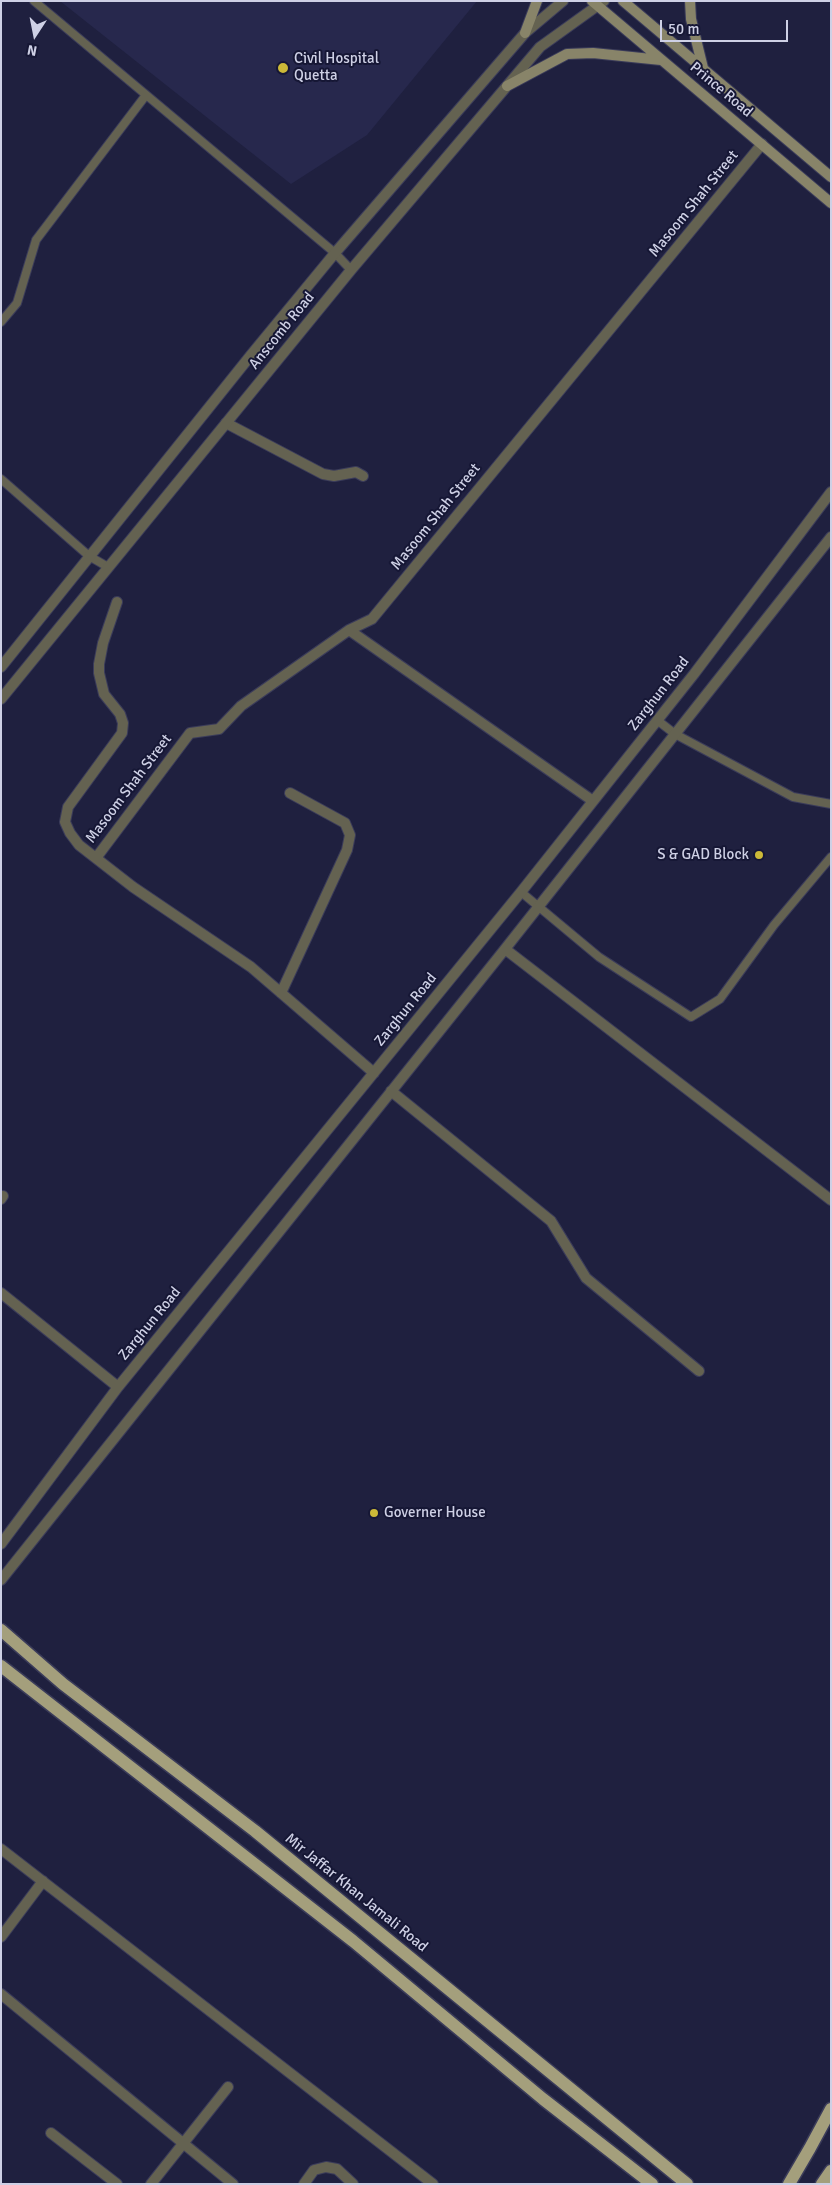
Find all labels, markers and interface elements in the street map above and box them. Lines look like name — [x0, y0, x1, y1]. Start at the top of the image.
north arrow — [10, 10, 60, 60]
scale bar — [662, 10, 790, 42]
text: 50 m — [668, 20, 699, 38]
text: N — [26, 41, 38, 59]
place label: Civil Hospital Quetta — [294, 50, 379, 85]
street label: Prince Road — [686, 59, 756, 121]
marker: Civil Hospital Quetta — [276, 61, 290, 75]
street label: Masoom Shah Street — [646, 147, 742, 261]
street label: Anscomb Road — [245, 289, 319, 373]
street label: Masoom Shah Street — [388, 460, 484, 574]
street label: Zarghun Road — [624, 653, 694, 735]
street label: Masoom Shah Street — [82, 731, 176, 847]
place label: S & GAD Block — [657, 846, 749, 864]
marker: S & GAD Block — [753, 849, 765, 861]
street label: Zarghun Road — [371, 970, 441, 1050]
street label: Zarghun Road — [115, 1284, 185, 1364]
place label: Governer House — [384, 1504, 486, 1522]
marker: Governer House — [368, 1507, 380, 1519]
street label: Mir Jaffar Khan Jamali Road — [281, 1830, 431, 1956]

